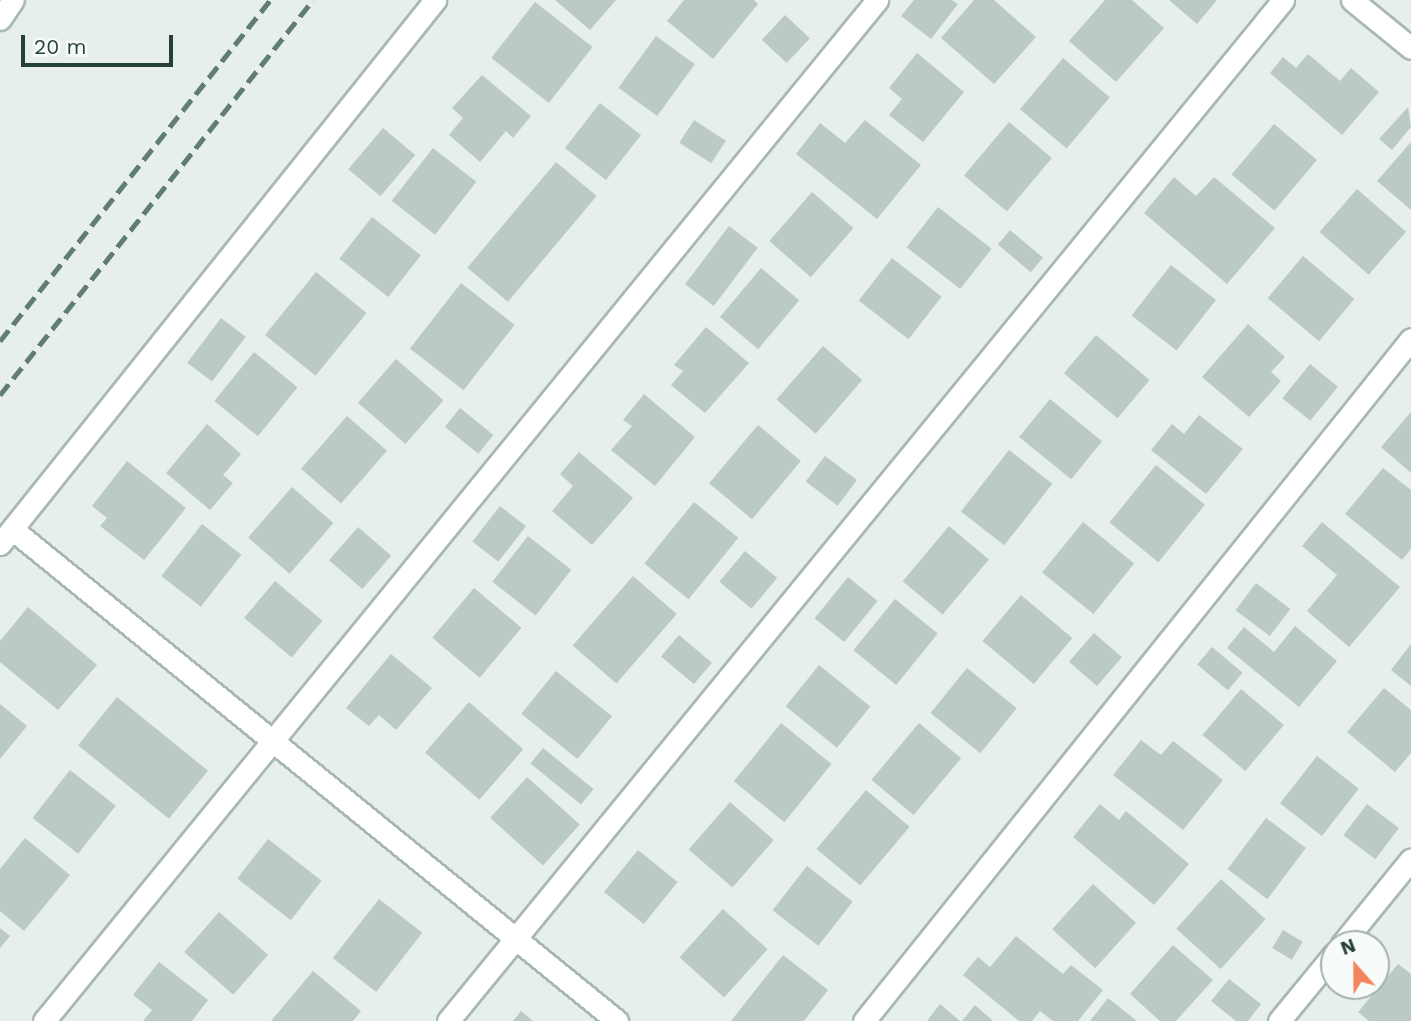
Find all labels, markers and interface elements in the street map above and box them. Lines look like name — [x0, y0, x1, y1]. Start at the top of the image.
scale bar — [24, 21, 177, 65]
text: 20 m — [34, 34, 86, 59]
north arrow — [1320, 930, 1390, 1000]
text: N — [1337, 934, 1359, 960]

